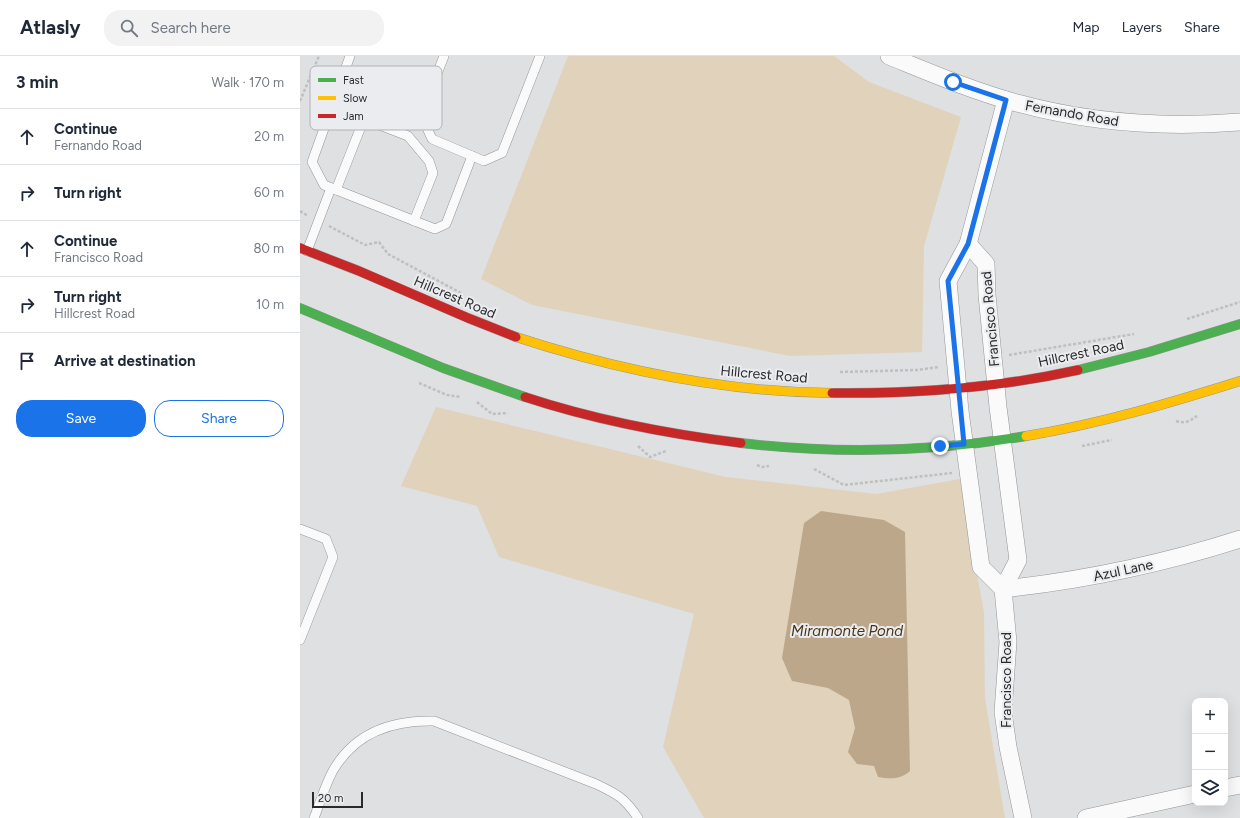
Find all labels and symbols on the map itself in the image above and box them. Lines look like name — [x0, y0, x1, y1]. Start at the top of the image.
legend — [310, 66, 442, 130]
route start — [944, 73, 962, 91]
text: Fast — [343, 74, 364, 87]
text: Slow — [343, 92, 367, 105]
street label: Fernando Road — [1024, 97, 1120, 130]
text: Jam — [343, 110, 364, 123]
street label: Francisco Road — [978, 270, 1003, 367]
street label: Hillcrest Road — [411, 273, 498, 322]
street label: Hillcrest Road — [1037, 336, 1126, 371]
street label: Hillcrest Road — [720, 362, 808, 387]
route end — [931, 437, 949, 455]
street label: Azul Lane — [1092, 556, 1155, 585]
water label: Miramonte Pond — [791, 622, 903, 640]
street label: Francisco Road — [998, 632, 1015, 728]
scale bar — [312, 790, 363, 809]

